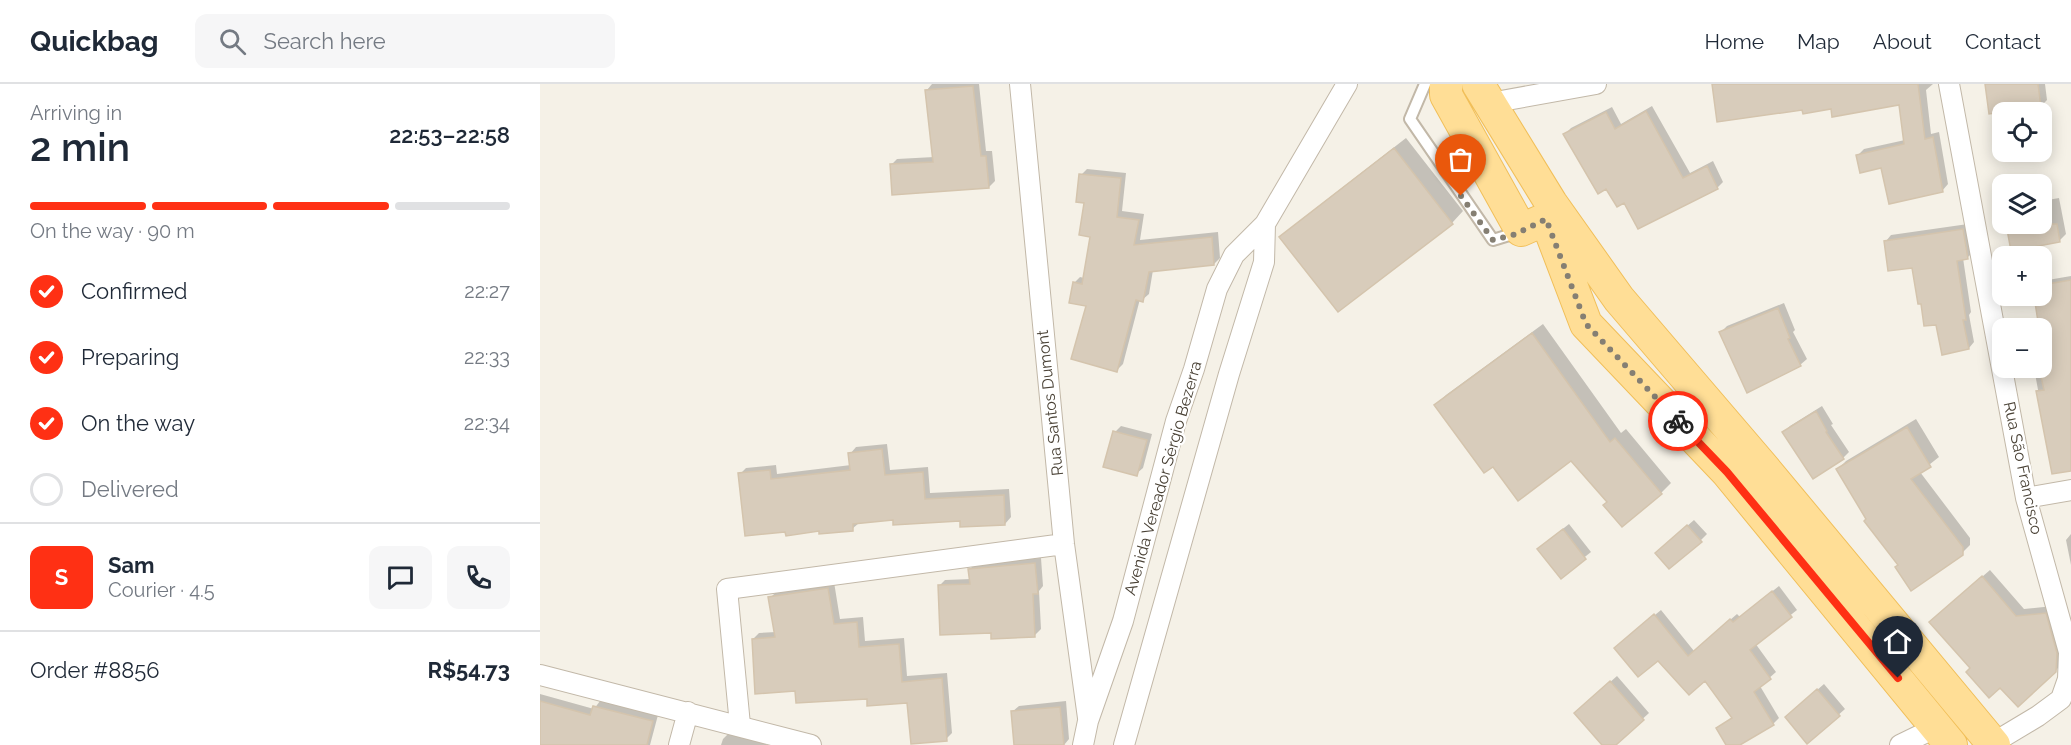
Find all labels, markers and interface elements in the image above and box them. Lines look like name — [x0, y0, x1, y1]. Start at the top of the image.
search box — [195, 14, 615, 68]
text: Quickbag — [30, 25, 159, 58]
icon: search — [216, 25, 249, 58]
text: Search here — [264, 28, 386, 54]
text: Home — [1705, 29, 1764, 54]
text: Map — [1797, 29, 1840, 54]
text: About — [1873, 29, 1932, 54]
text: Contact — [1965, 29, 2041, 54]
text: Arriving in — [30, 101, 122, 125]
map controls — [1992, 102, 2052, 378]
button: locate — [1992, 102, 2052, 162]
text: 22:53–22:58 — [389, 122, 510, 148]
text: 2 min — [30, 124, 130, 170]
pin — [1435, 134, 1486, 196]
icon: bag — [1444, 143, 1477, 176]
button: layers — [1992, 174, 2052, 234]
text: On the way · 90 m — [30, 219, 195, 243]
button: + — [1992, 246, 2052, 306]
icon: check — [30, 275, 63, 308]
text: Confirmed — [81, 278, 188, 304]
text: 22:27 — [464, 279, 510, 303]
button: − — [1992, 318, 2052, 378]
street label: Rua Santos Dumont — [1033, 328, 1067, 477]
icon: check — [30, 341, 63, 374]
text: Preparing — [81, 344, 179, 370]
text: 22:33 — [464, 345, 510, 369]
street label: Avenida Vereador Sérgio Bezerra — [1120, 359, 1206, 597]
courier — [1648, 391, 1708, 451]
street label: Rua São Francisco — [2000, 400, 2046, 536]
icon: bike — [1662, 405, 1695, 438]
icon: check — [30, 407, 63, 440]
text: On the way — [81, 410, 195, 436]
text: 22:34 — [464, 411, 510, 435]
text: Delivered — [81, 476, 179, 502]
button: chat — [369, 546, 432, 609]
button: phone — [447, 546, 510, 609]
text: Sam — [108, 552, 155, 578]
text: S — [55, 564, 68, 590]
text: Courier · 4.5 — [108, 578, 215, 602]
pin — [1872, 616, 1923, 678]
icon: home — [1881, 625, 1914, 658]
text: Order #8856 — [30, 657, 160, 683]
text: R$54.73 — [428, 657, 510, 683]

